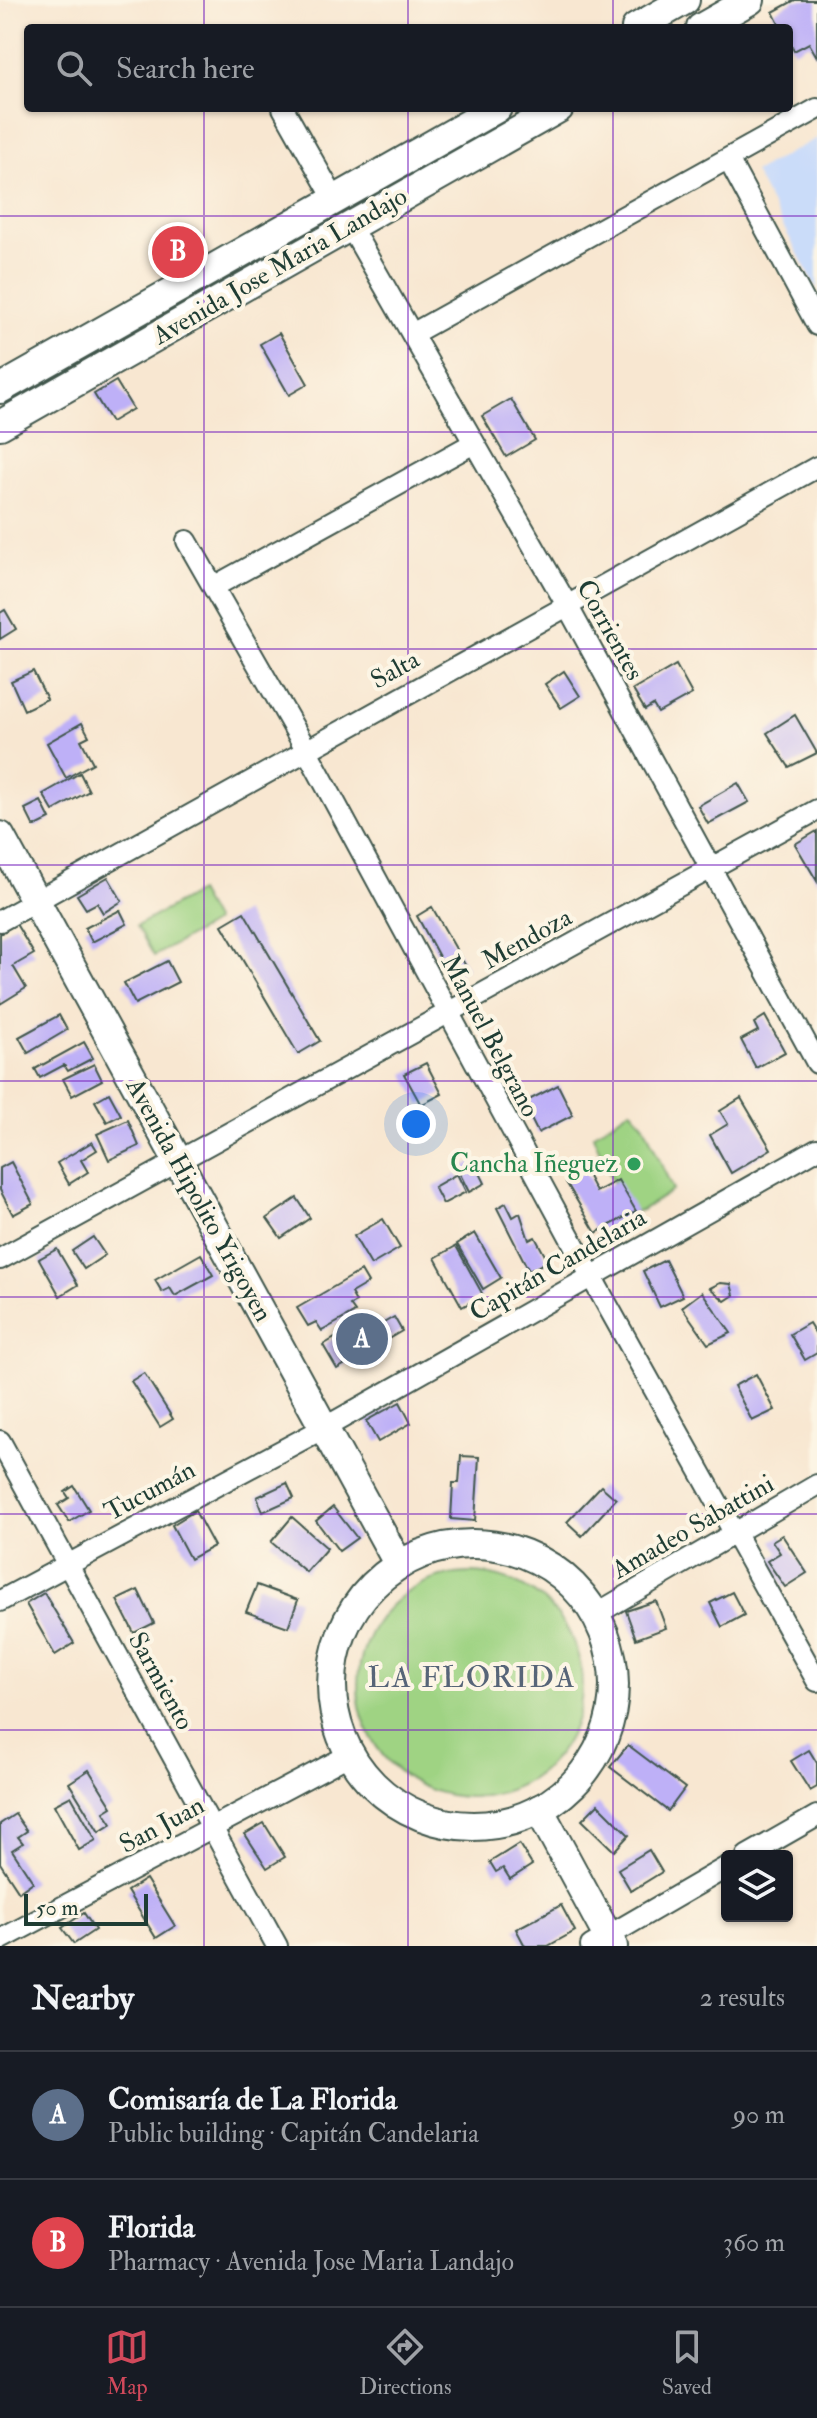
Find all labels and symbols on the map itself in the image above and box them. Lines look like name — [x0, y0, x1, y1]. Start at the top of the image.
street label: Avenida Jose Maria Landajo — [146, 180, 413, 352]
pin: B — [152, 222, 204, 282]
street label: Corrientes — [569, 574, 651, 686]
street label: Salta — [365, 644, 425, 696]
street label: Mendoza — [477, 901, 578, 977]
street label: Manuel Belgrano — [434, 949, 546, 1123]
street label: Avenida Hipolito Yrigoyen — [117, 1072, 279, 1328]
your location — [396, 1104, 436, 1144]
place label: Cancha Iñeguez — [450, 1148, 618, 1180]
marker: Cancha Iñeguez — [625, 1155, 643, 1173]
street label: Capitán Candelaria — [464, 1201, 653, 1329]
pin: A — [336, 1309, 388, 1369]
street label: Tucumán — [99, 1454, 201, 1528]
street label: Amadeo Sabattini — [605, 1468, 780, 1587]
street label: Sarmiento — [121, 1627, 201, 1735]
district label: LA FLORIDA — [367, 1659, 577, 1696]
street label: San Juan — [114, 1789, 210, 1861]
scale bar — [24, 1890, 148, 1926]

